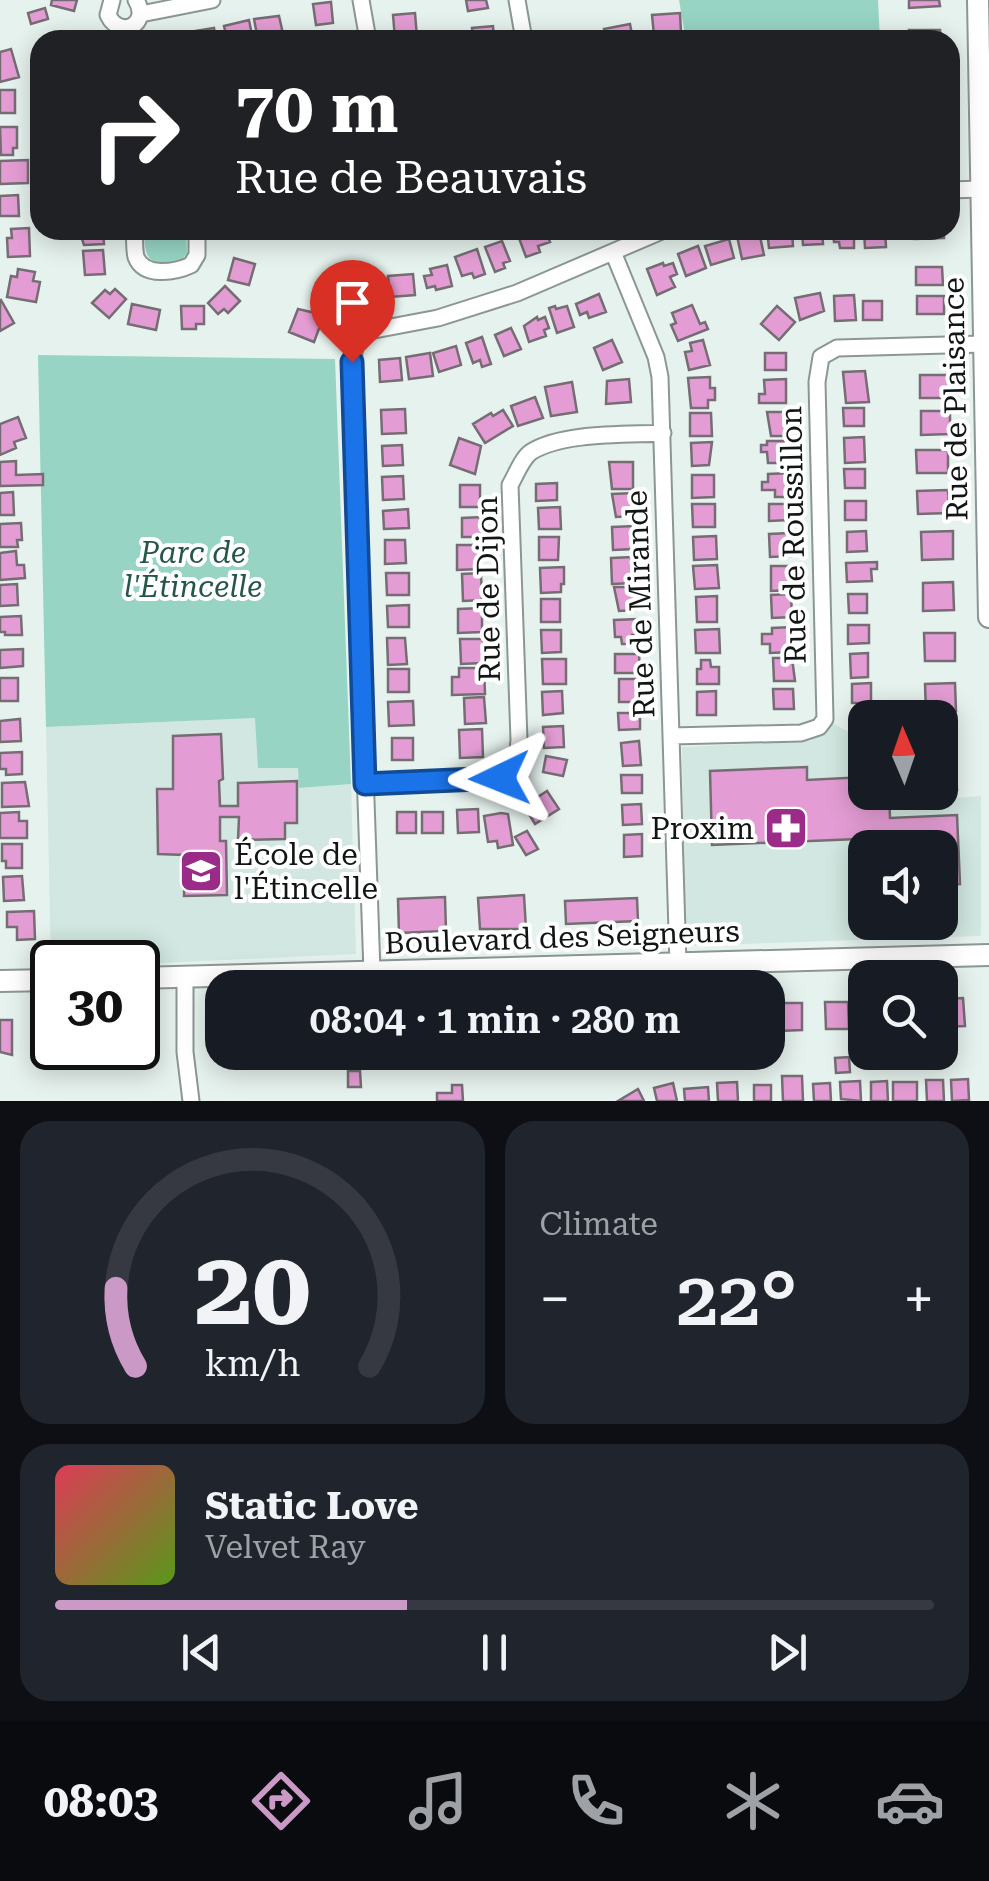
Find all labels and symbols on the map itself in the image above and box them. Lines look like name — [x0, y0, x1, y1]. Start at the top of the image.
pin — [310, 260, 395, 363]
street label: Rue de Plaisance — [935, 277, 975, 521]
street label: Rue de Roussillon — [773, 406, 813, 664]
street label: Rue de Mirande — [619, 490, 661, 718]
street label: Rue de Dijon — [469, 496, 507, 682]
park label: Parc de l'Étincelle — [124, 535, 262, 604]
north arrow — [848, 700, 958, 810]
position arrow — [448, 726, 552, 830]
pharmacy icon: Proxim — [763, 805, 809, 851]
place label: Proxim — [650, 811, 754, 846]
place label: École de l'Étincelle — [234, 836, 378, 906]
school or university icon: École de l'Étincelle — [178, 848, 224, 894]
street label: Boulevard des Seigneurs — [384, 913, 740, 961]
speed limit sign: 30 — [30, 940, 160, 1070]

